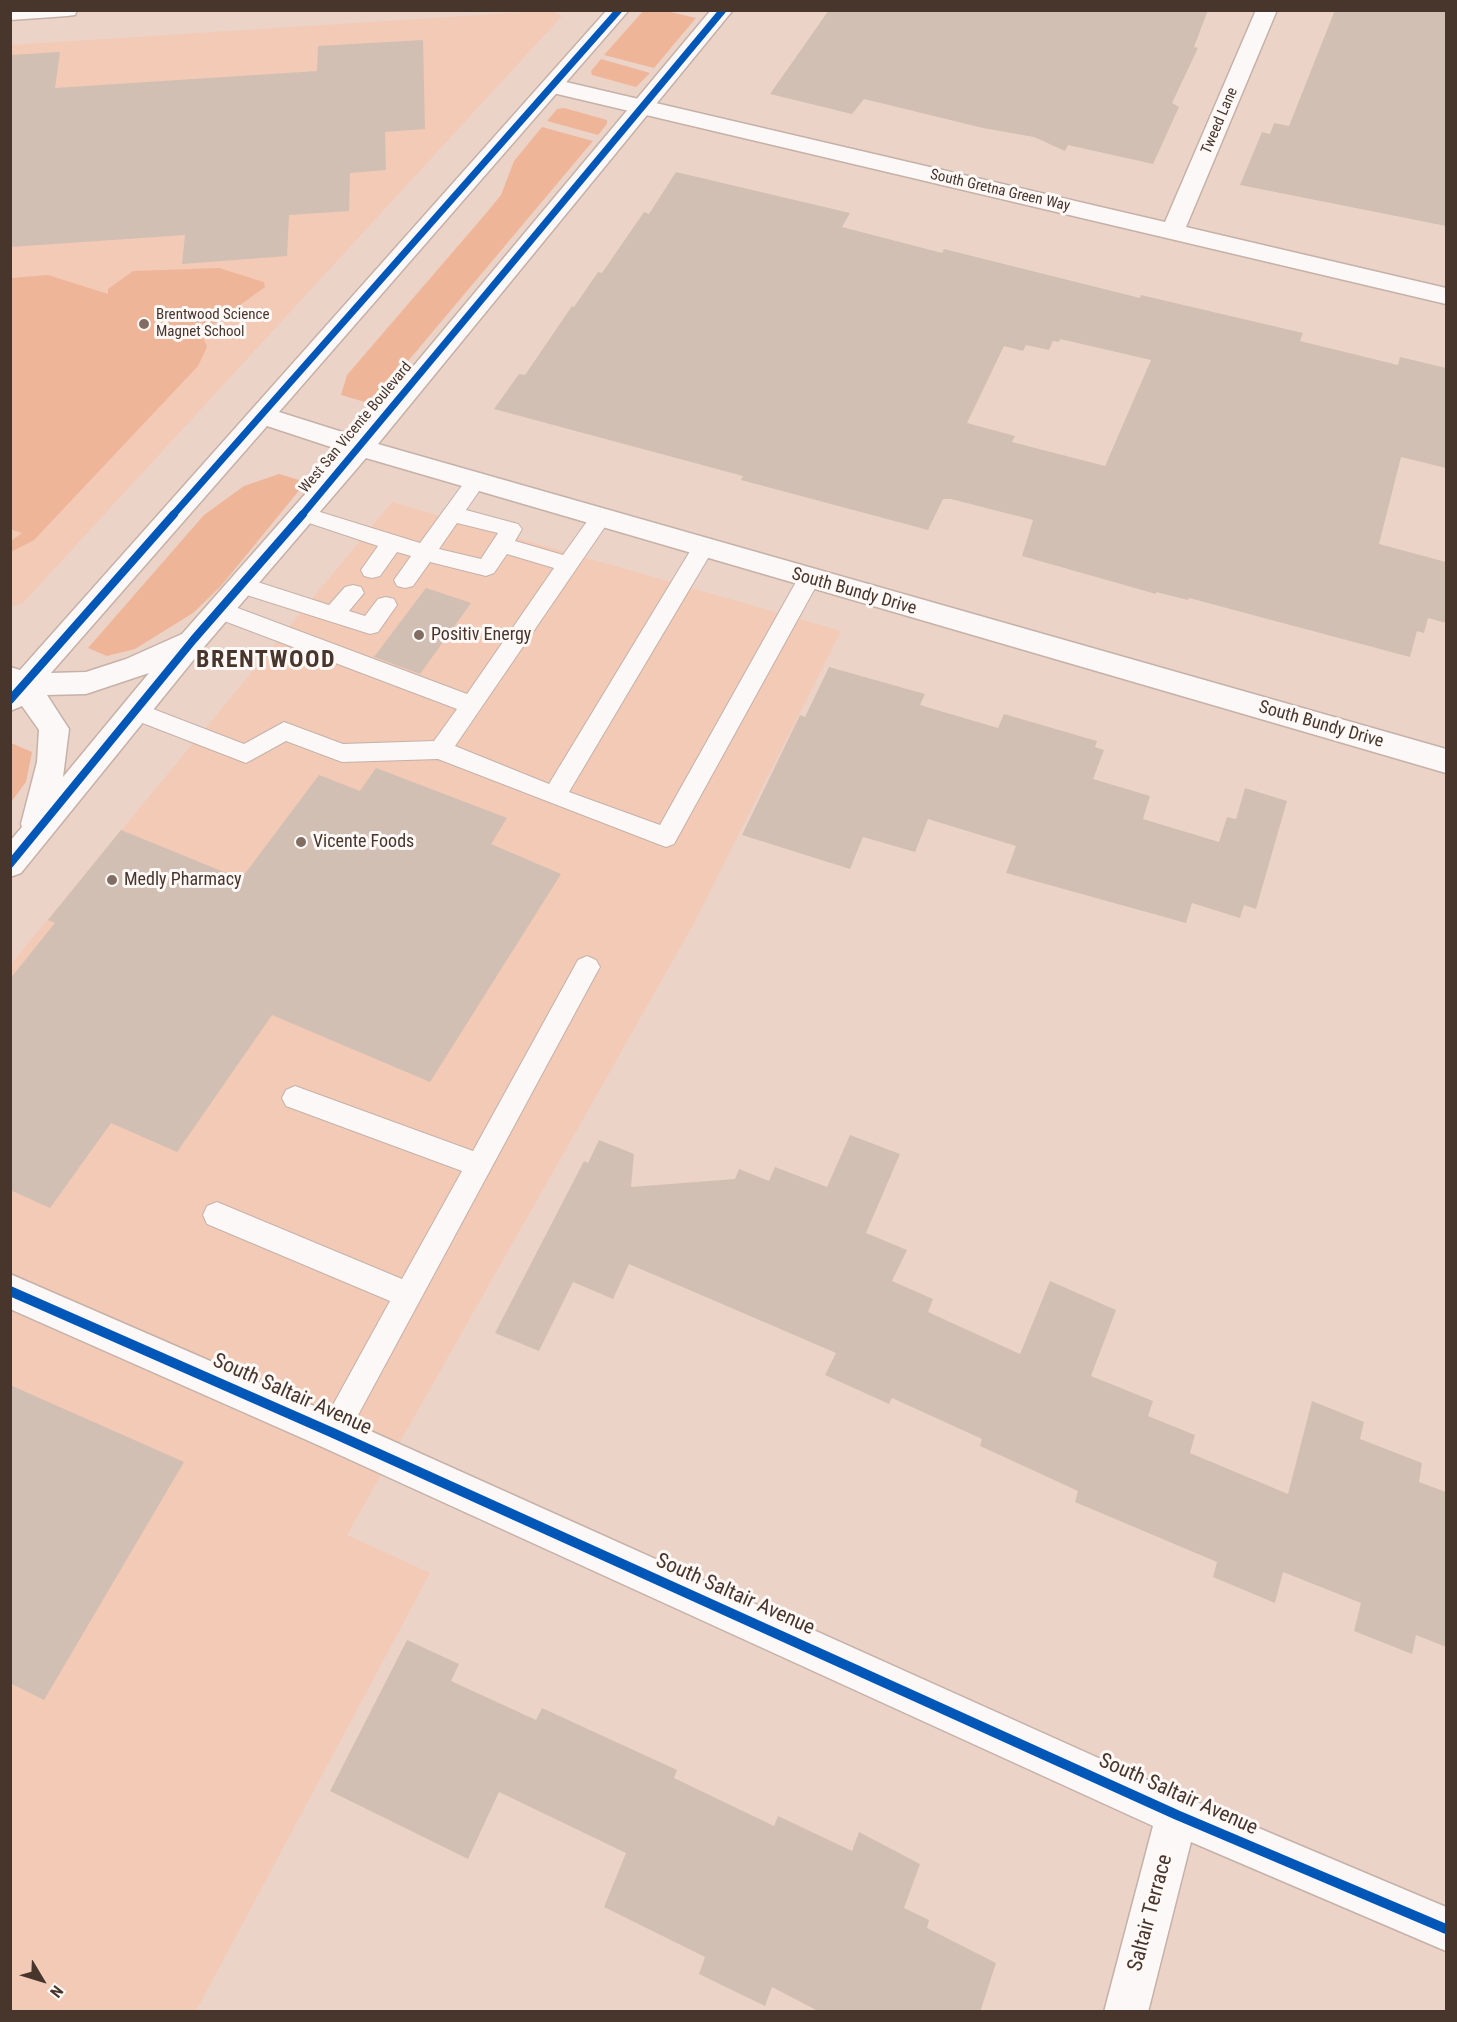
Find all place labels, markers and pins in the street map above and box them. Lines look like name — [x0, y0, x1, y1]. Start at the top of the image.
place label: Brentwood Science Magnet School — [156, 306, 269, 341]
marker: Brentwood Science Magnet School — [137, 317, 151, 331]
place label: Positiv Energy — [431, 624, 531, 646]
marker: Positiv Energy — [412, 628, 426, 642]
place label: Vicente Foods — [313, 831, 414, 853]
marker: Vicente Foods — [294, 835, 308, 849]
place label: Medly Pharmacy — [124, 869, 241, 891]
marker: Medly Pharmacy — [105, 873, 119, 887]

